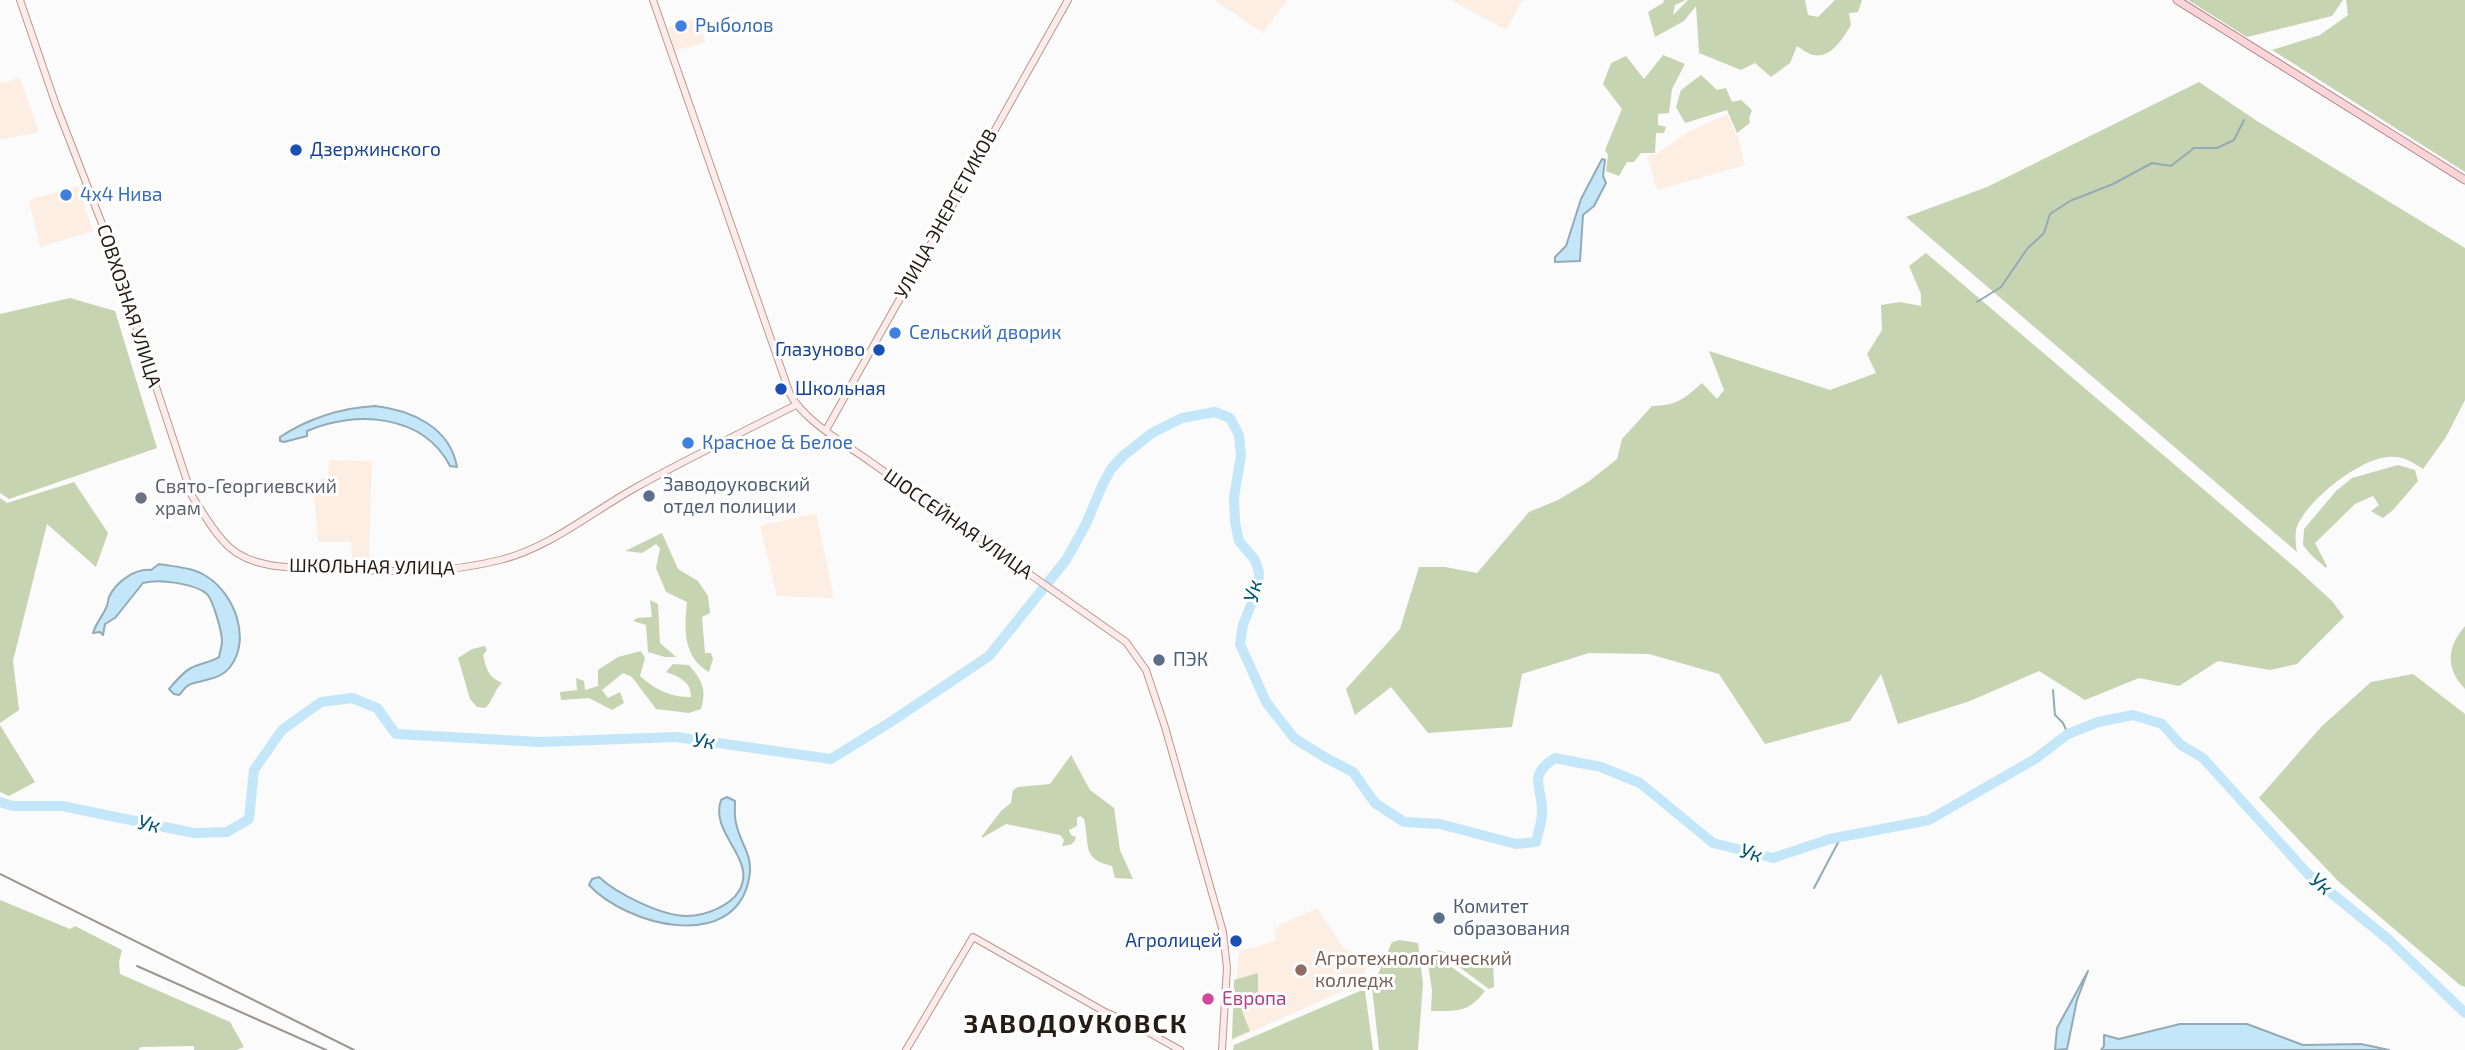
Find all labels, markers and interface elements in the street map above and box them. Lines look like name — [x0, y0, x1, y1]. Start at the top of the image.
place label: Рыболов — [695, 15, 774, 37]
marker: Рыболов — [673, 18, 689, 34]
street label: УЛИЦА ЭНЕРГЕТИКОВ — [890, 125, 1002, 303]
place label: Дзержинского — [310, 139, 441, 161]
marker: Дзержинского — [288, 142, 304, 158]
place label: 4x4 Нива — [80, 184, 162, 206]
marker: 4x4 Нива — [58, 187, 74, 203]
street label: СОВХОЗНАЯ УЛИЦА — [92, 222, 166, 390]
place label: Сельский дворик — [909, 322, 1061, 344]
marker: Сельский дворик — [887, 325, 903, 341]
place label: Глазуново — [775, 339, 865, 361]
marker: Глазуново — [871, 342, 887, 358]
place label: Школьная — [795, 378, 886, 400]
marker: Школьная — [773, 381, 789, 397]
place label: Красное & Белое — [702, 432, 853, 454]
marker: Красное & Белое — [680, 435, 696, 451]
street label: ШОССЕЙНАЯ УЛИЦА — [879, 464, 1037, 584]
place label: Заводоуковский отдел полиции — [663, 474, 810, 518]
place label: Свято-Георгиевский храм — [155, 476, 337, 520]
marker: Заводоуковский отдел полиции — [641, 488, 657, 504]
marker: Свято-Георгиевский храм — [133, 490, 149, 506]
street label: ШКОЛЬНАЯ УЛИЦА — [289, 554, 455, 580]
water label: Ук — [1238, 577, 1268, 605]
place label: ПЭК — [1173, 649, 1208, 671]
marker: ПЭК — [1151, 652, 1167, 668]
water label: Ук — [691, 727, 717, 755]
water label: Ук — [135, 809, 163, 839]
water label: Ук — [1737, 838, 1765, 868]
water label: Ук — [2304, 867, 2338, 901]
place label: Комитет образования — [1453, 896, 1570, 940]
marker: Комитет образования — [1431, 910, 1447, 926]
place label: Агролицей — [1125, 930, 1222, 952]
marker: Агролицей — [1228, 933, 1244, 949]
place label: Агротехнологический колледж — [1315, 948, 1512, 992]
marker: Агротехнологический колледж — [1293, 962, 1309, 978]
place label: Европа — [1222, 988, 1287, 1010]
marker: Европа — [1200, 991, 1216, 1007]
district label: ЗАВОДОУКОВСК — [965, 1008, 1187, 1040]

